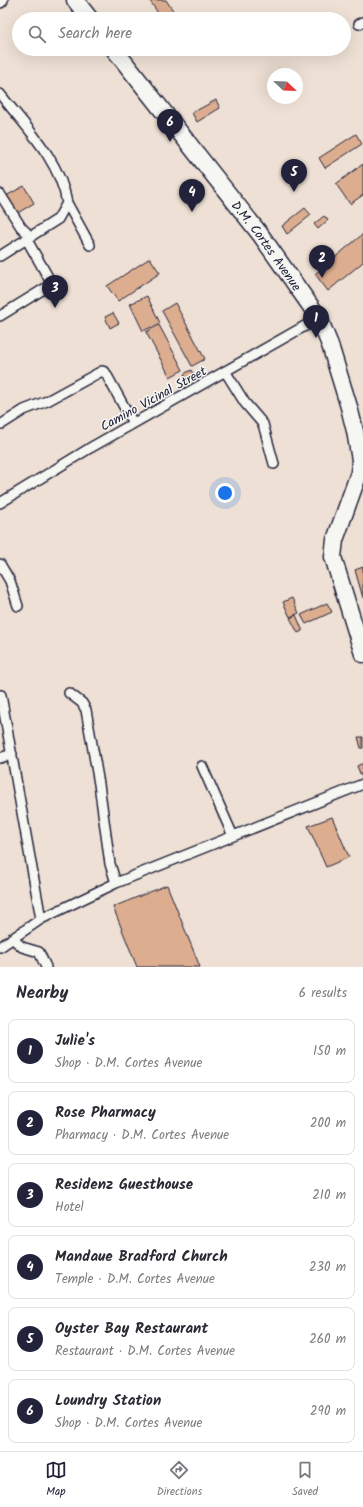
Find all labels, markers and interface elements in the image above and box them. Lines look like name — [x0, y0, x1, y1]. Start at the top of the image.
search box — [12, 12, 351, 56]
text: Search here — [58, 22, 132, 46]
icon: search — [26, 23, 48, 45]
north arrow — [267, 68, 303, 104]
pin: 6 — [157, 109, 183, 142]
pin: 5 — [281, 159, 307, 192]
pin: 4 — [179, 179, 205, 212]
street label: D.M. Cortes Avenue — [225, 196, 306, 296]
pin: 2 — [309, 245, 335, 278]
pin: 3 — [42, 275, 68, 308]
pin: 1 — [303, 305, 329, 338]
street label: Camino Vicinal Street — [97, 361, 212, 437]
your location — [215, 483, 235, 503]
text: Nearby — [16, 980, 68, 1007]
text: 6 results — [299, 983, 347, 1004]
text: Julie's — [55, 1029, 95, 1053]
text: 1 — [28, 1041, 32, 1062]
text: 150 m — [313, 1041, 346, 1062]
text: Shop · D.M. Cortes Avenue — [55, 1053, 202, 1074]
text: Rose Pharmacy — [55, 1101, 156, 1125]
text: 2 — [26, 1113, 34, 1134]
text: 200 m — [310, 1113, 346, 1134]
text: Pharmacy · D.M. Cortes Avenue — [55, 1125, 229, 1146]
text: Residenz Guesthouse — [55, 1173, 193, 1197]
text: 3 — [26, 1185, 34, 1206]
text: 210 m — [312, 1185, 346, 1206]
text: Hotel — [55, 1197, 84, 1218]
text: Mandaue Bradford Church — [55, 1245, 228, 1269]
text: 4 — [26, 1257, 34, 1278]
text: 230 m — [309, 1257, 346, 1278]
text: Temple · D.M. Cortes Avenue — [55, 1269, 215, 1290]
text: Oyster Bay Restaurant — [55, 1317, 208, 1341]
text: 5 — [27, 1329, 33, 1350]
text: 260 m — [309, 1329, 346, 1350]
text: Restaurant · D.M. Cortes Avenue — [55, 1341, 235, 1362]
text: Loundry Station — [55, 1389, 161, 1413]
text: 6 — [26, 1401, 34, 1422]
text: 290 m — [310, 1401, 346, 1422]
text: Shop · D.M. Cortes Avenue — [55, 1413, 202, 1434]
tab: Map — [45, 1459, 67, 1501]
tab: Directions — [157, 1459, 202, 1501]
tab: Saved — [292, 1459, 318, 1501]

